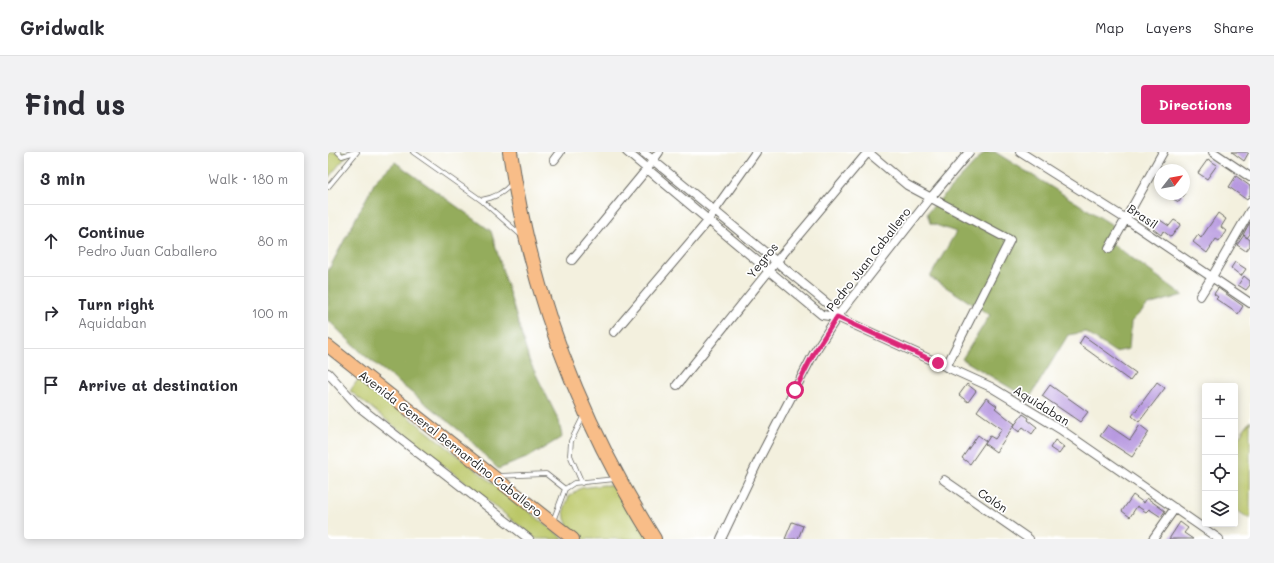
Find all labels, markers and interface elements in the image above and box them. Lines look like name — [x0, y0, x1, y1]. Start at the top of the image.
text: Gridwalk — [20, 15, 105, 40]
text: Map — [1095, 18, 1124, 37]
text: Layers — [1146, 18, 1192, 37]
text: Share — [1214, 18, 1254, 37]
button: Directions — [1141, 85, 1250, 124]
text: Find us — [24, 86, 125, 122]
north arrow — [1154, 164, 1190, 200]
text: 3 min — [40, 167, 85, 189]
text: Walk · 180 m — [208, 170, 288, 187]
street label: Brasil — [1125, 200, 1161, 232]
street label: Pedro Juan Caballero — [822, 204, 914, 314]
text: Continue — [78, 222, 145, 242]
icon: ahead — [40, 230, 62, 252]
text: 80 m — [258, 232, 288, 249]
street label: Yegros — [743, 239, 781, 281]
text: Pedro Juan Caballero — [78, 242, 217, 259]
text: Turn right — [78, 294, 155, 314]
icon: right — [40, 302, 62, 324]
text: 100 m — [252, 304, 288, 321]
text: Aquidaban — [78, 314, 146, 331]
route end — [929, 354, 947, 372]
street label: Avenida General Bernardino Caballero — [356, 366, 546, 520]
icon: arrive — [40, 374, 62, 396]
text: Arrive at destination — [78, 375, 238, 395]
route start — [786, 381, 804, 399]
street label: Aquidaban — [1011, 381, 1073, 429]
map controls — [1202, 383, 1238, 527]
button: + — [1202, 383, 1238, 419]
button: − — [1202, 419, 1238, 455]
button: locate — [1202, 455, 1238, 491]
street label: Colón — [975, 484, 1011, 516]
button: layers — [1202, 491, 1238, 527]

